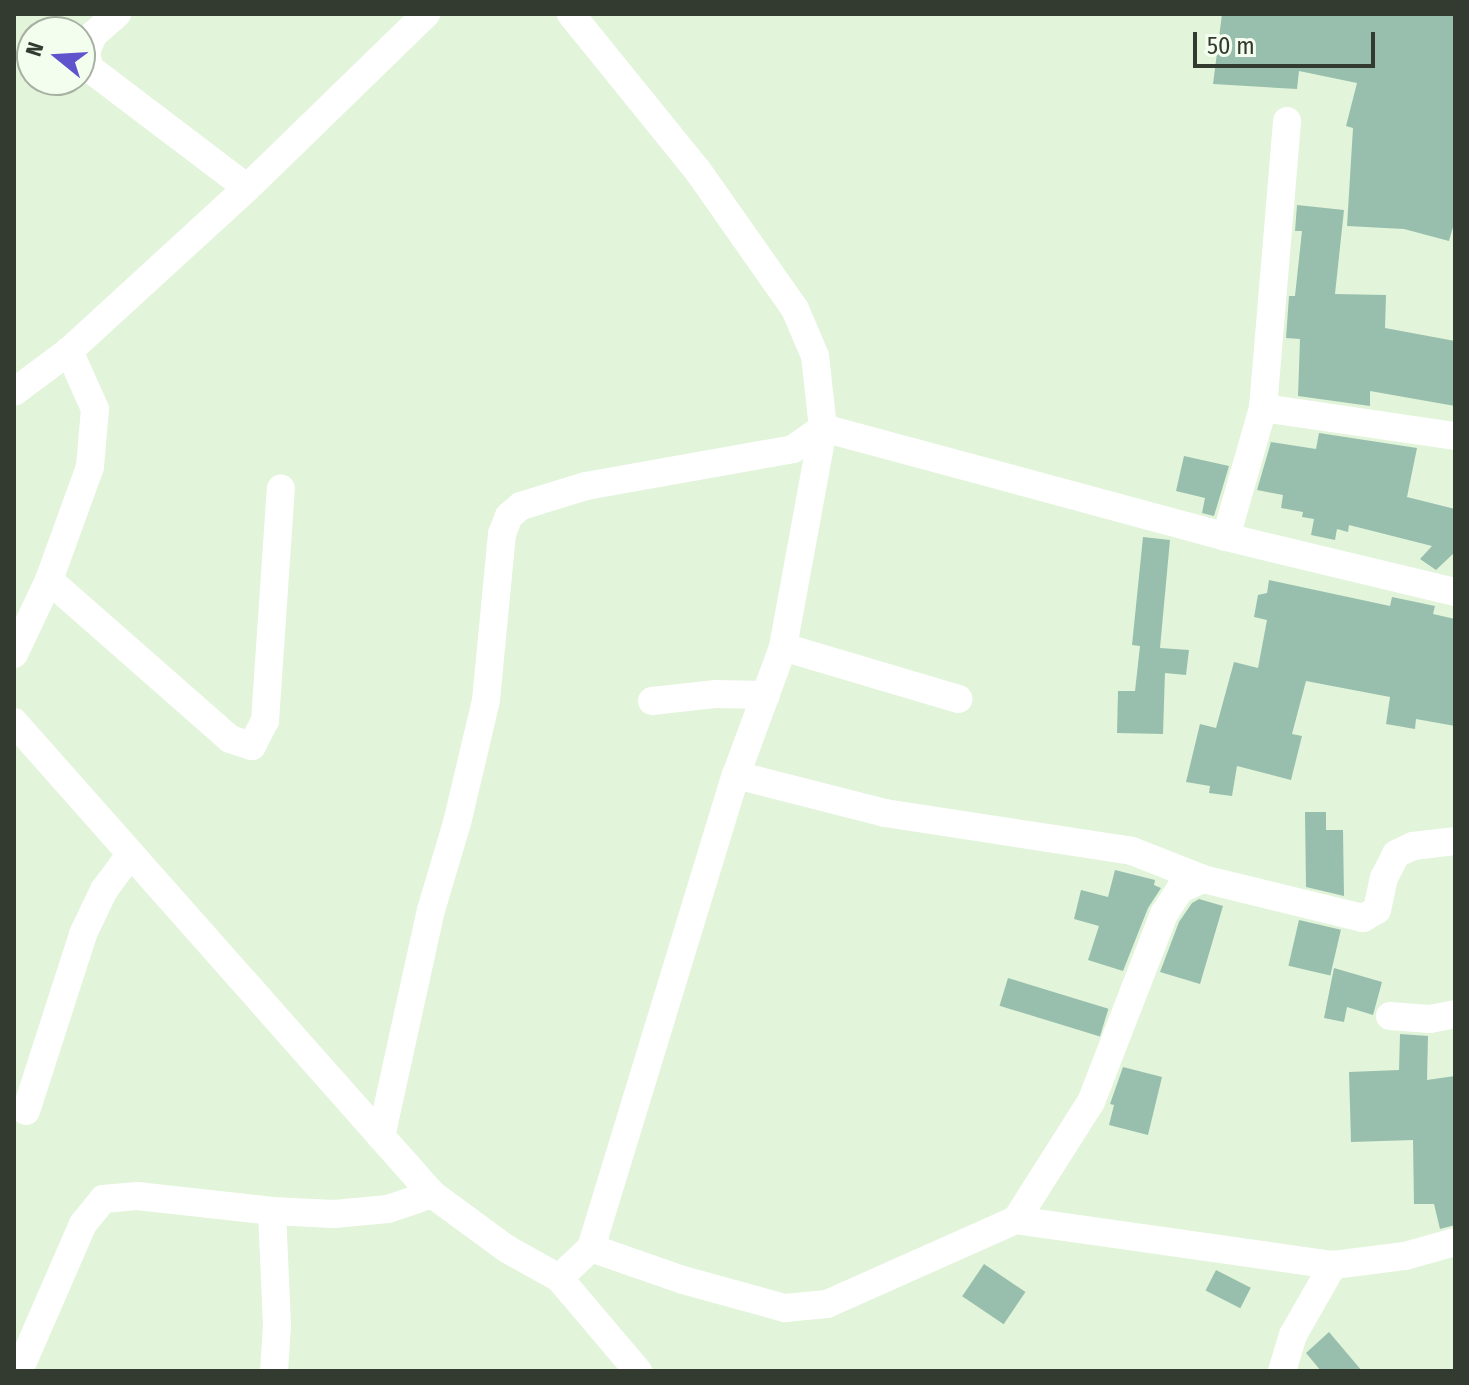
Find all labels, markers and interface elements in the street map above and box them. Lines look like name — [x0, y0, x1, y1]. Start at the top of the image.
north arrow — [16, 16, 96, 96]
scale bar — [1197, 16, 1379, 66]
text: 50 m — [1207, 32, 1255, 60]
text: N — [20, 39, 49, 59]

